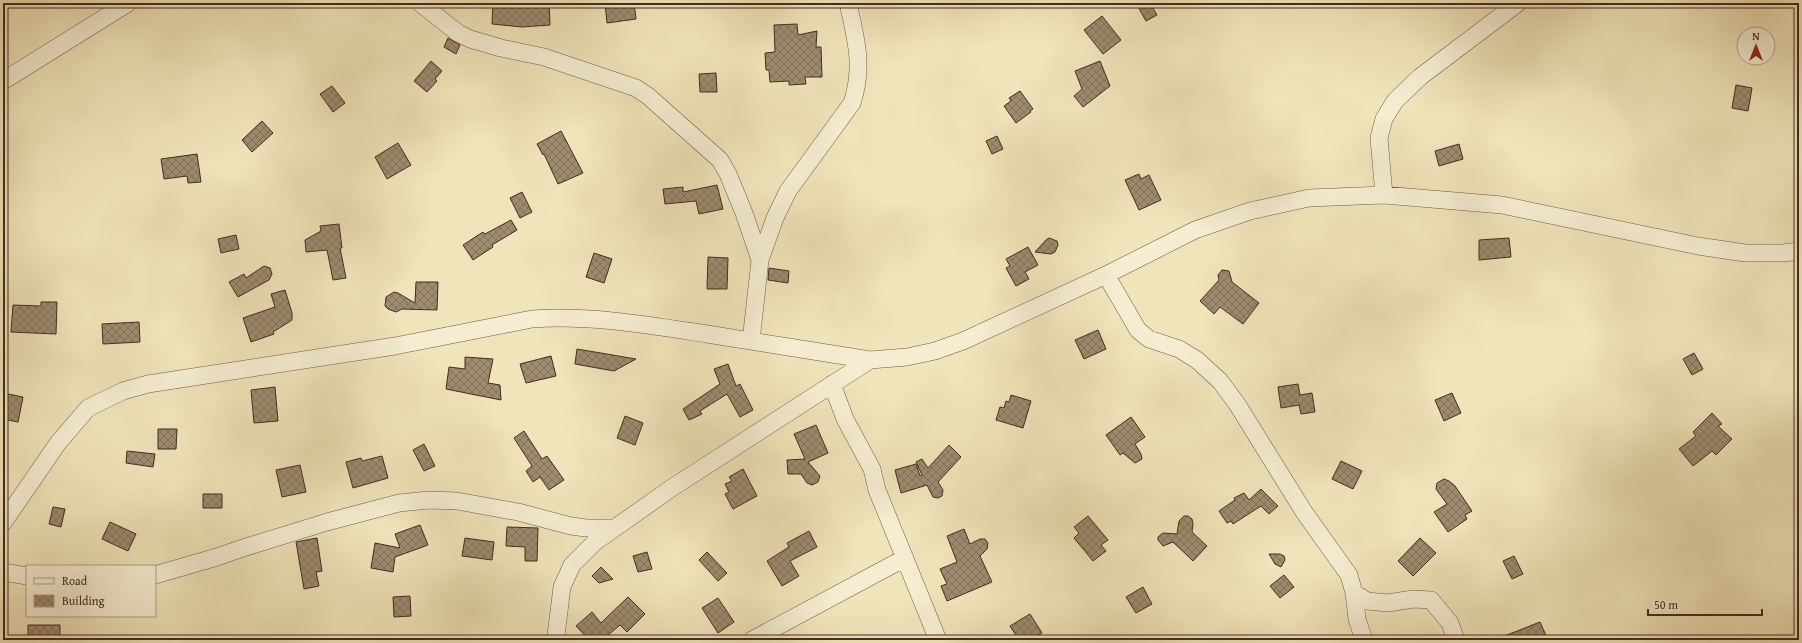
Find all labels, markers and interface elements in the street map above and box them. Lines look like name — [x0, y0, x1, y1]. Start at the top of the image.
north arrow — [1736, 26, 1776, 66]
text: N — [1752, 28, 1760, 44]
legend — [26, 565, 156, 617]
text: Road — [62, 572, 88, 589]
scale bar — [1648, 591, 1762, 617]
text: Building — [62, 592, 105, 609]
text: 50 m — [1654, 596, 1678, 613]

